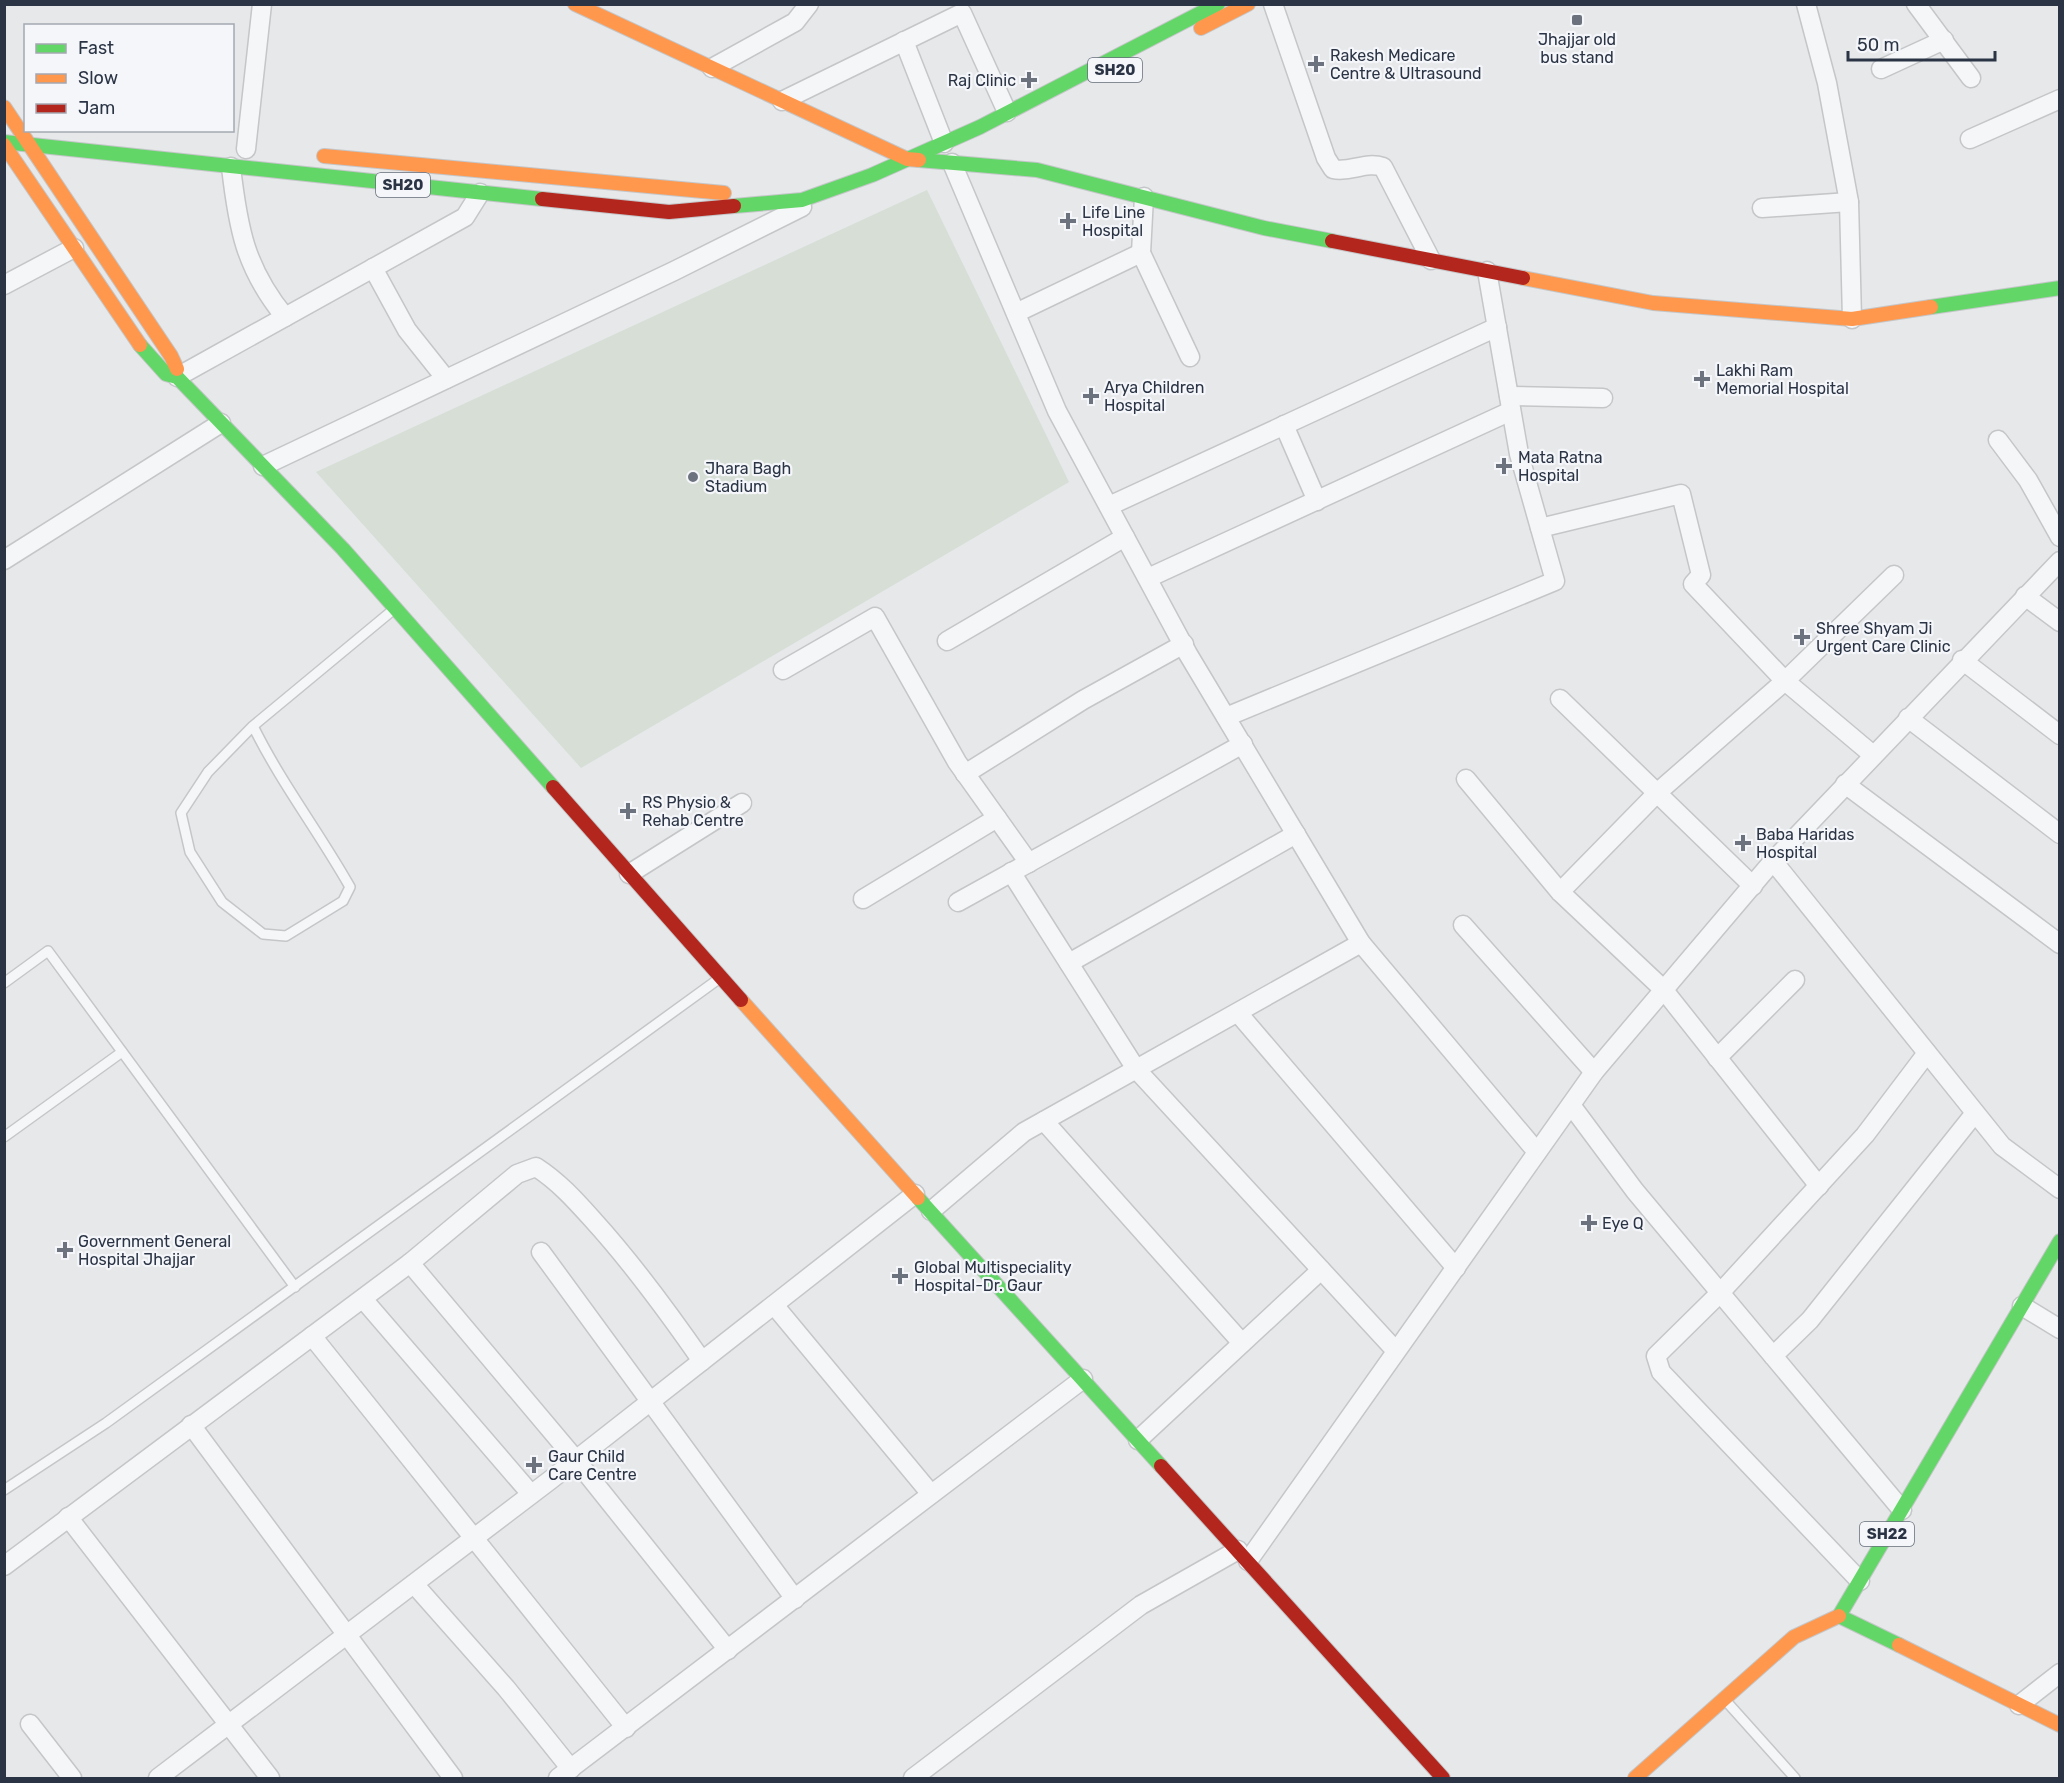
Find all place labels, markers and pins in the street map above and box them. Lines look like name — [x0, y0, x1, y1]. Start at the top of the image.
marker: Jhajjar old bus stand — [1570, 13, 1584, 27]
place label: Jhajjar old bus stand — [1538, 30, 1616, 67]
place label: Rakesh Medicare Centre & Ultrasound — [1330, 46, 1482, 83]
marker: Rakesh Medicare Centre & Ultrasound — [1307, 55, 1325, 73]
place label: Raj Clinic — [948, 71, 1016, 90]
marker: Raj Clinic — [1020, 71, 1038, 89]
place label: Life Line Hospital — [1082, 203, 1145, 240]
marker: Life Line Hospital — [1059, 212, 1077, 230]
place label: Lakhi Ram Memorial Hospital — [1716, 361, 1849, 398]
marker: Lakhi Ram Memorial Hospital — [1693, 370, 1711, 388]
place label: Arya Children Hospital — [1104, 378, 1204, 415]
marker: Arya Children Hospital — [1082, 387, 1100, 405]
place label: Mata Ratna Hospital — [1518, 448, 1603, 485]
marker: Mata Ratna Hospital — [1495, 457, 1513, 475]
place label: Jhara Bagh Stadium — [705, 459, 791, 496]
marker: Jhara Bagh Stadium — [686, 470, 700, 484]
place label: Shree Shyam Ji Urgent Care Clinic — [1816, 619, 1951, 656]
marker: Shree Shyam Ji Urgent Care Clinic — [1793, 628, 1811, 646]
place label: RS Physio & Rehab Centre — [642, 793, 744, 830]
marker: RS Physio & Rehab Centre — [619, 802, 637, 820]
place label: Baba Haridas Hospital — [1756, 825, 1855, 862]
marker: Baba Haridas Hospital — [1734, 834, 1752, 852]
marker: Eye Q — [1580, 1214, 1598, 1232]
place label: Eye Q — [1602, 1214, 1644, 1233]
place label: Government General Hospital Jhajjar — [78, 1232, 231, 1269]
marker: Government General Hospital Jhajjar — [56, 1241, 74, 1259]
place label: Global Multispeciality Hospital-Dr. Gaur — [914, 1258, 1072, 1295]
marker: Global Multispeciality Hospital-Dr. Gaur — [891, 1267, 909, 1285]
place label: Gaur Child Care Centre — [548, 1447, 637, 1484]
marker: Gaur Child Care Centre — [525, 1456, 543, 1474]

